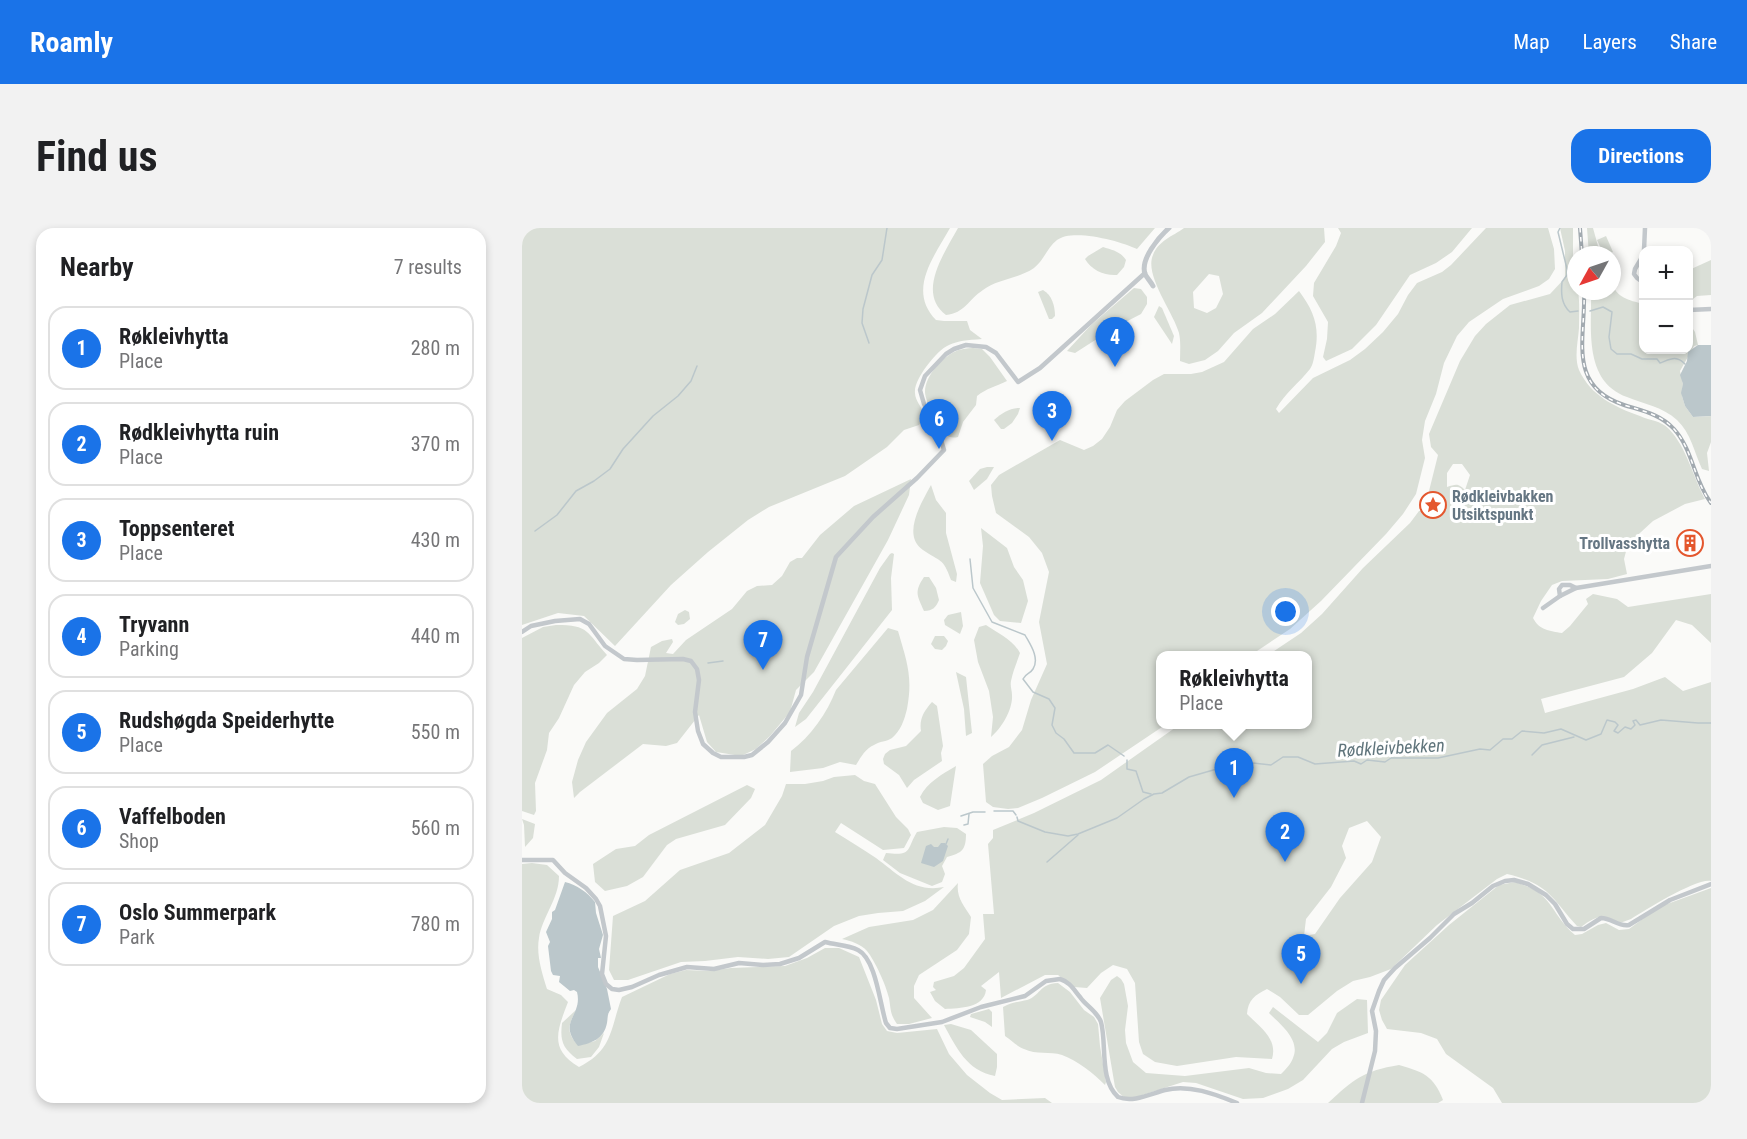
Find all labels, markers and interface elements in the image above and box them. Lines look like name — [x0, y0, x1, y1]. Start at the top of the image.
text: Roamly — [30, 26, 113, 59]
text: Map — [1513, 30, 1550, 54]
text: Layers — [1583, 30, 1637, 54]
text: Share — [1670, 30, 1717, 54]
button: Directions — [1571, 129, 1711, 183]
text: Find us — [36, 132, 157, 181]
north arrow — [1567, 246, 1621, 300]
map controls — [1639, 246, 1693, 354]
button: + — [1639, 246, 1693, 300]
text: Nearby — [60, 252, 134, 282]
text: 7 results — [394, 255, 462, 279]
button: − — [1639, 300, 1693, 354]
pin: 4 — [1096, 318, 1134, 367]
text: Røkleivhytta — [119, 324, 229, 349]
text: 1 — [76, 336, 87, 360]
text: 280 m — [411, 336, 460, 360]
text: Place — [119, 349, 163, 373]
pin: 3 — [1032, 392, 1072, 441]
pin: 6 — [920, 400, 958, 449]
text: Rødkleivhytta ruin — [119, 420, 279, 445]
text: 2 — [76, 432, 87, 456]
text: 370 m — [411, 432, 460, 456]
text: Place — [119, 445, 163, 469]
place label: Rødkleivbakken Utsiktspunkt — [1452, 487, 1554, 524]
place icon: Rødkleivbakken Utsiktspunkt — [1418, 490, 1448, 520]
text: Toppsenteret — [119, 516, 234, 541]
text: 3 — [76, 528, 87, 552]
text: 430 m — [411, 528, 460, 552]
building icon: Trollvasshytta — [1675, 528, 1705, 558]
place label: Trollvasshytta — [1579, 534, 1670, 553]
text: Place — [119, 541, 163, 565]
your location — [1271, 597, 1300, 626]
text: Tryvann — [119, 612, 189, 637]
pin: 7 — [744, 620, 782, 670]
text: 4 — [76, 624, 87, 648]
text: 440 m — [411, 624, 460, 648]
text: Parking — [119, 637, 179, 661]
popup — [1156, 651, 1312, 729]
text: Røkleivhytta — [1179, 666, 1289, 691]
text: Place — [1179, 691, 1223, 715]
text: Rudshøgda Speiderhytte — [119, 708, 334, 733]
text: 5 — [76, 720, 87, 744]
text: 550 m — [411, 720, 460, 744]
text: Place — [119, 733, 163, 757]
water label: Rødkleivbekken — [1337, 734, 1445, 761]
pin: 1 — [1214, 748, 1254, 798]
text: Vaffelboden — [119, 804, 226, 829]
pin: 2 — [1266, 812, 1305, 862]
text: 6 — [76, 816, 87, 840]
text: 560 m — [411, 816, 460, 840]
text: Shop — [119, 829, 159, 853]
text: Oslo Summerpark — [119, 900, 276, 925]
text: 7 — [76, 912, 87, 936]
text: 780 m — [411, 912, 460, 936]
text: Park — [119, 925, 155, 949]
pin: 5 — [1282, 934, 1320, 984]

